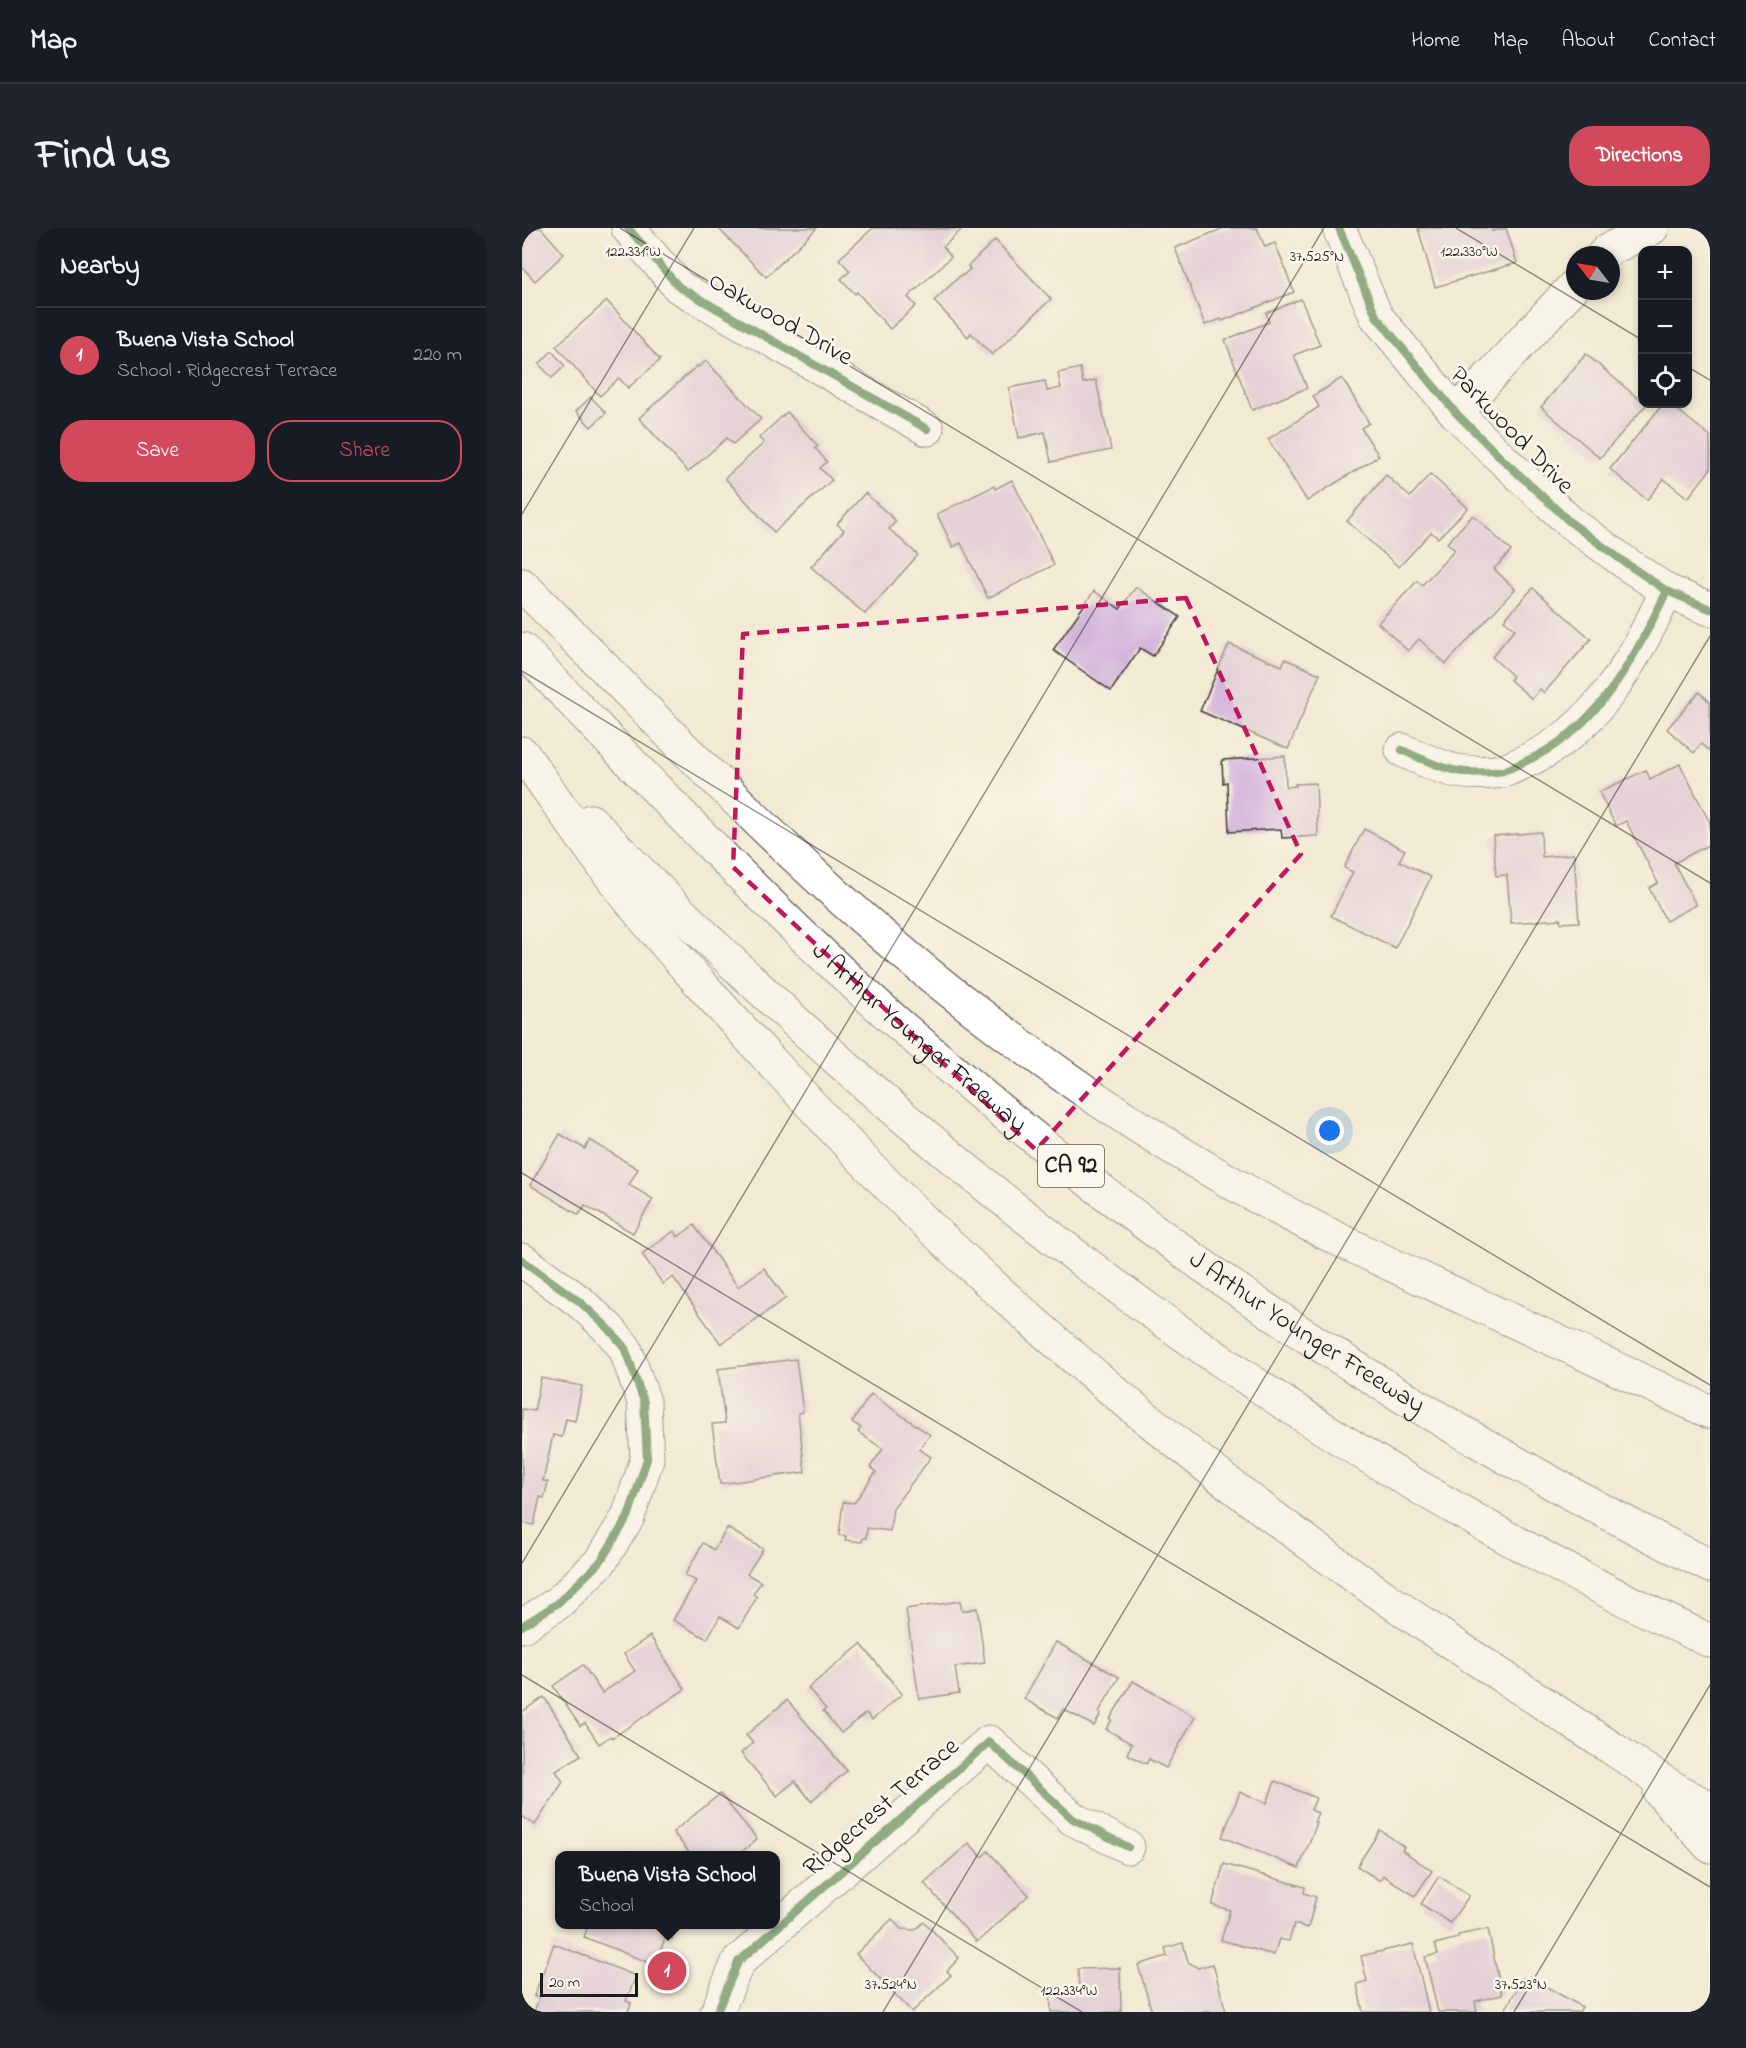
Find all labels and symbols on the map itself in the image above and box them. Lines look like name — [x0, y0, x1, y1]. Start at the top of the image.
text: 122.331°W — [605, 241, 661, 263]
text: 122.330°W — [1440, 241, 1498, 263]
text: 37.525°N — [1290, 246, 1344, 268]
north arrow — [1566, 246, 1620, 300]
street label: Oakwood Drive — [700, 263, 860, 377]
street label: Parkwood Drive — [1440, 358, 1583, 504]
street label: J Arthur Younger Freeway — [802, 934, 1035, 1143]
your location — [1315, 1116, 1344, 1145]
road number: CA 92 — [1038, 1145, 1104, 1187]
street label: J Arthur Younger Freeway — [1180, 1242, 1432, 1425]
street label: Ridgecrest Terrace — [795, 1729, 969, 1887]
pin: 1 — [648, 1948, 686, 1994]
scale bar — [540, 1970, 638, 1998]
text: 37.524°N — [865, 1974, 917, 1996]
text: 37.523°N — [1495, 1974, 1547, 1996]
text: 122.334°W — [1041, 1980, 1097, 2002]

